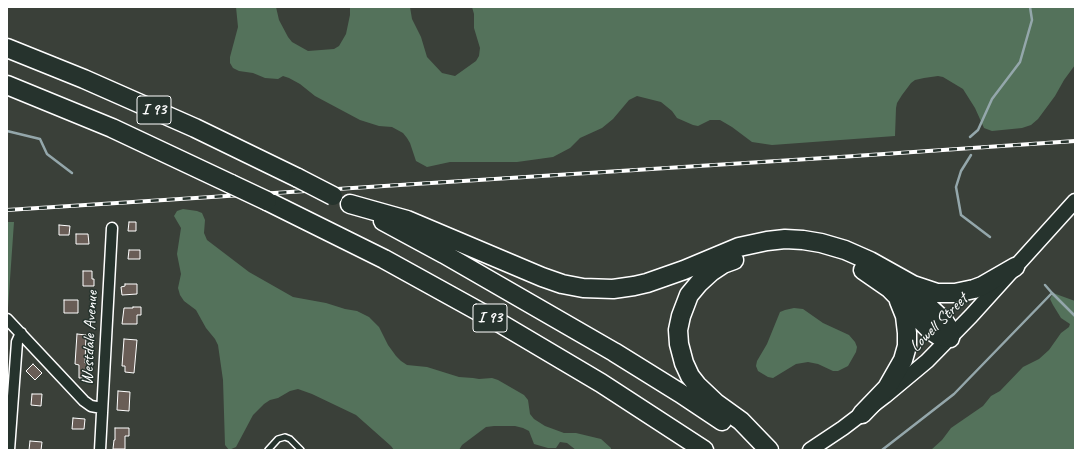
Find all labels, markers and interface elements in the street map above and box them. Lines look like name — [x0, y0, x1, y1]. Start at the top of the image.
road number: I 93 — [137, 96, 171, 124]
street label: Westdale Avenue — [77, 290, 103, 386]
street label: Lowell Street — [906, 290, 972, 356]
road number: I 93 — [473, 304, 507, 332]

